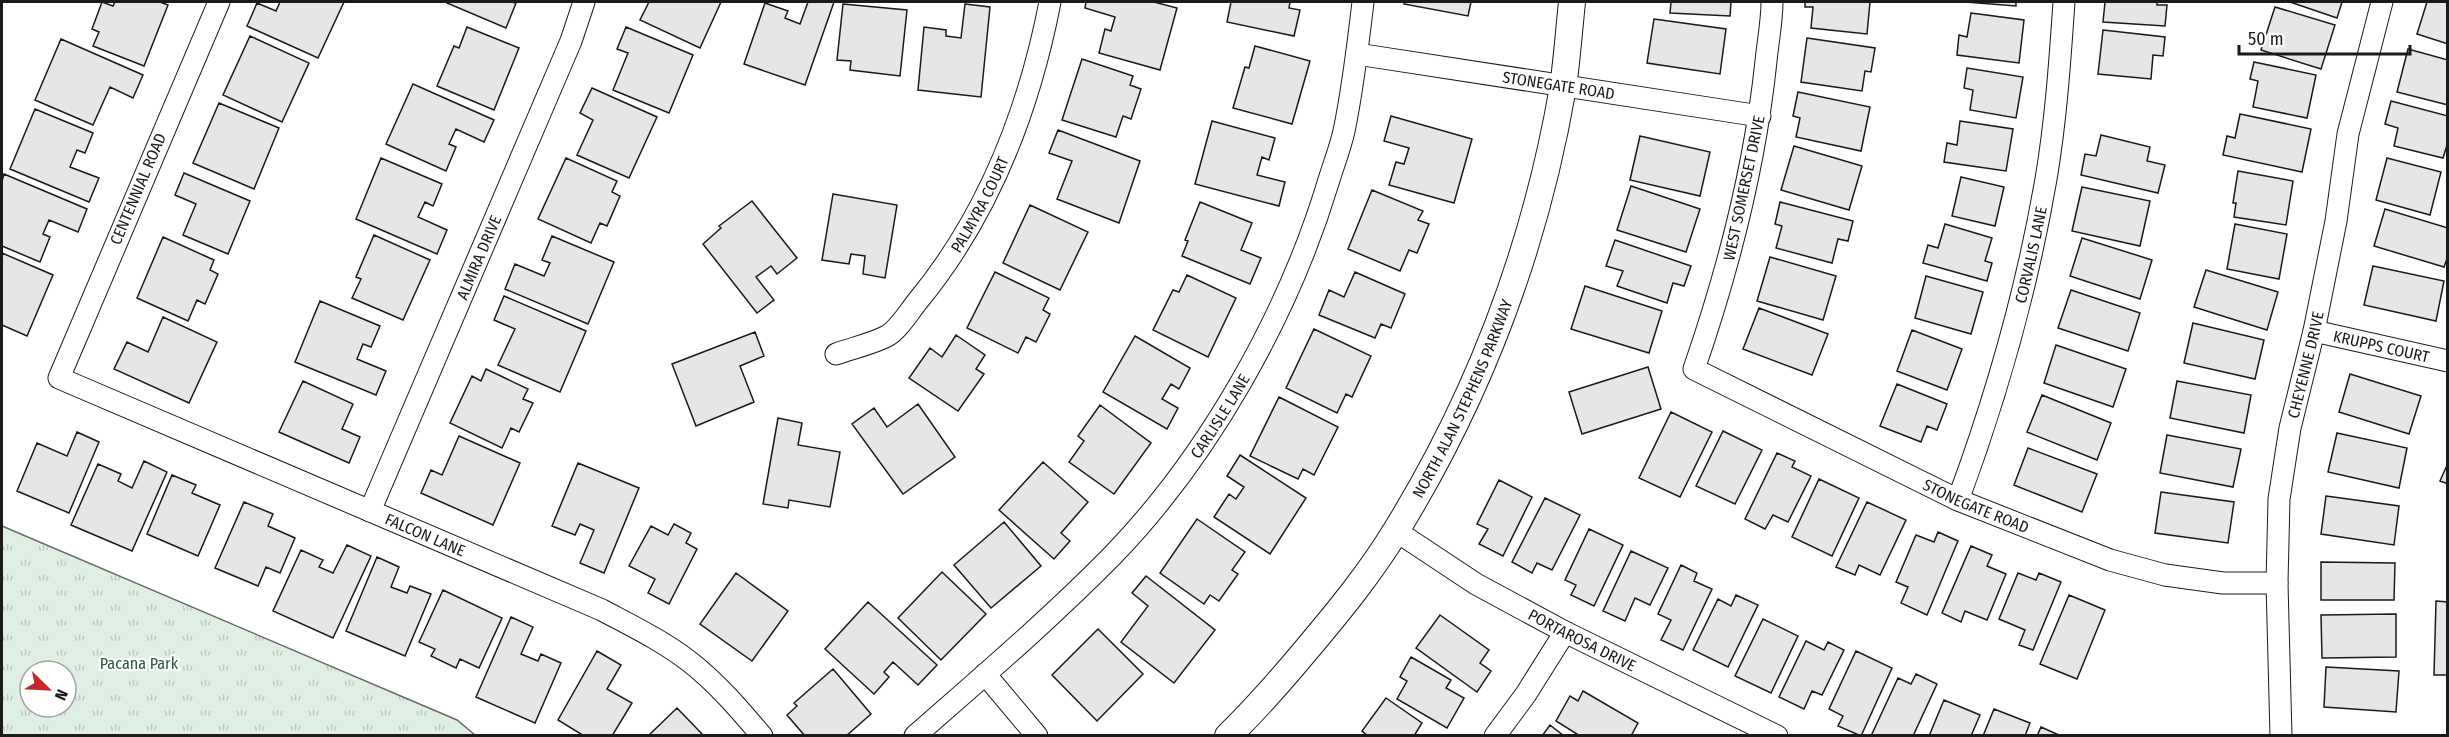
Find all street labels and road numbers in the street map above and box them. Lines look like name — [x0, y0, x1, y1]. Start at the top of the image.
street label: STONEGATE ROAD — [1501, 67, 1616, 103]
street label: WEST SOMERSET DRIVE — [1719, 114, 1769, 262]
street label: CENTENNIAL ROAD — [106, 130, 170, 248]
street label: PALMYRA COURT — [946, 153, 1012, 256]
street label: CORVALIS LANE — [2010, 205, 2050, 305]
street label: ALMIRA DRIVE — [452, 212, 505, 302]
street label: NORTH ALAN STEPHENS PARKWAY — [1408, 297, 1516, 501]
street label: CHEYENNE DRIVE — [2283, 310, 2327, 420]
street label: KRUPPS COURT — [2332, 326, 2432, 366]
street label: CARLISLE LANE — [1186, 371, 1253, 462]
street label: STONEGATE ROAD — [1920, 475, 2032, 537]
street label: FALCON LANE — [382, 509, 468, 560]
street label: PORTAROSA DRIVE — [1525, 605, 1639, 675]

